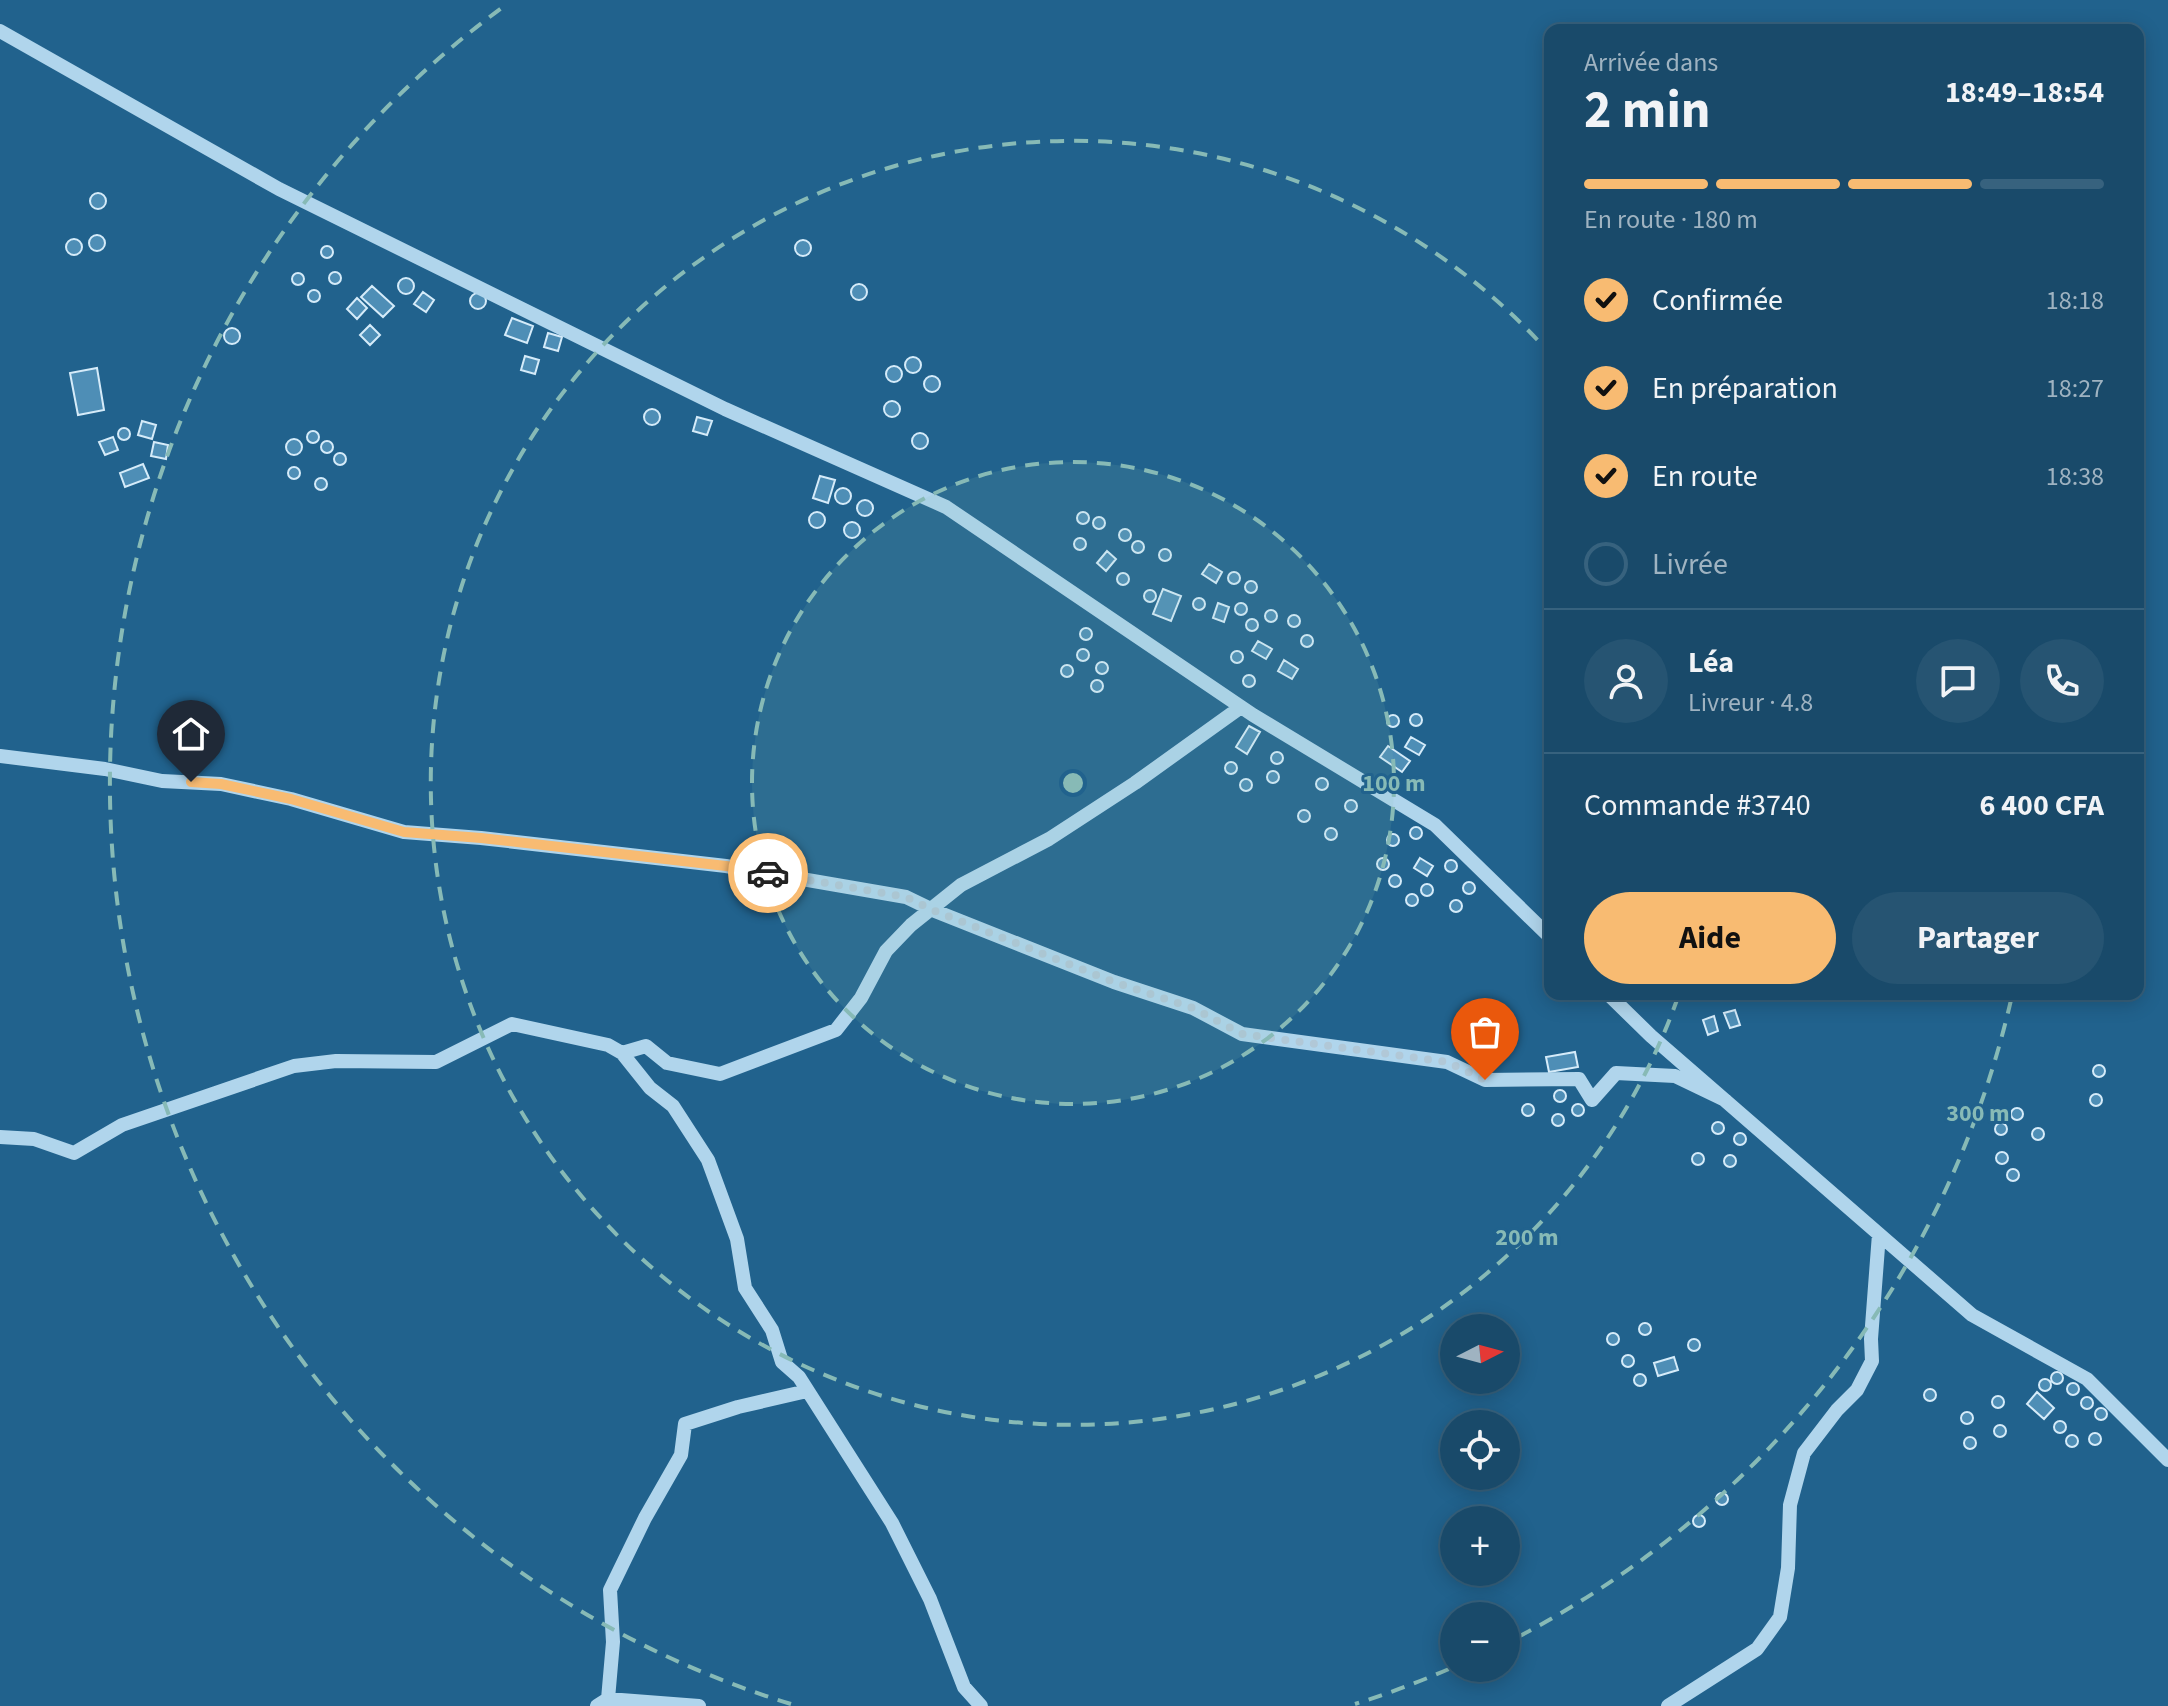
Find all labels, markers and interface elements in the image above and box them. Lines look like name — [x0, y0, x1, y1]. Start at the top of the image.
text: Arrivée dans — [1584, 44, 1718, 81]
text: 18:49–18:54 — [1945, 71, 2104, 114]
text: 2 min — [1584, 74, 1711, 148]
text: En route · 180 m — [1584, 201, 1758, 238]
icon: check — [1584, 278, 1628, 322]
text: Confirmée — [1652, 279, 1783, 322]
text: 18:18 — [2046, 282, 2104, 319]
icon: check — [1584, 366, 1628, 410]
text: En préparation — [1652, 367, 1838, 410]
text: 18:27 — [2046, 370, 2104, 407]
icon: check — [1584, 454, 1628, 498]
text: En route — [1652, 455, 1758, 498]
text: 18:38 — [2046, 458, 2104, 495]
text: Livrée — [1652, 543, 1728, 586]
button: person — [1584, 639, 1668, 723]
button: chat — [1916, 639, 2000, 723]
button: phone — [2020, 639, 2104, 723]
text: Léa — [1688, 641, 1734, 684]
text: Livreur · 4.8 — [1688, 684, 1813, 721]
pin — [157, 700, 225, 782]
icon: home — [169, 712, 213, 756]
text: 100 m — [1362, 766, 1426, 801]
centre of rings — [1059, 769, 1087, 797]
text: Commande #3740 — [1584, 784, 1811, 827]
text: 6 400 CFA — [1979, 784, 2104, 827]
courier — [728, 833, 808, 913]
icon: car — [746, 851, 790, 895]
button: Aide — [1584, 892, 1836, 984]
button: Partager — [1852, 892, 2104, 984]
pin — [1451, 998, 1519, 1080]
icon: bag — [1463, 1010, 1507, 1054]
text: 300 m — [1946, 1096, 2010, 1131]
text: 200 m — [1495, 1220, 1559, 1255]
north arrow — [1440, 1314, 1520, 1394]
map controls — [1440, 1314, 1520, 1682]
button: locate — [1440, 1410, 1520, 1490]
button: + — [1440, 1506, 1520, 1586]
button: − — [1440, 1602, 1520, 1682]

